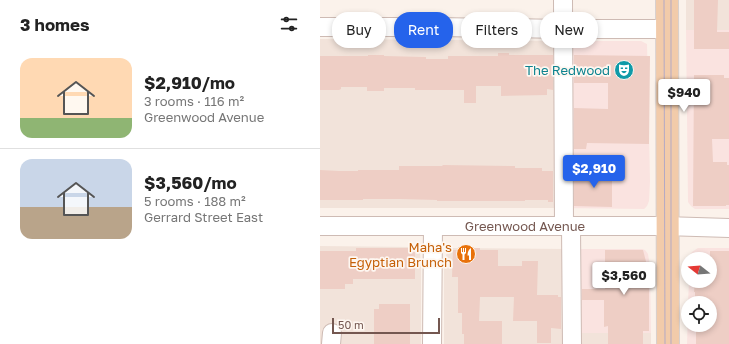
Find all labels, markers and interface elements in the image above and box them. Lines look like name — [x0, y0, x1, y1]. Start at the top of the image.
chip: Buy — [332, 12, 386, 48]
chip: Rent — [394, 12, 453, 48]
chip: Filters — [461, 12, 532, 48]
chip: New — [540, 12, 598, 48]
icon: filters — [278, 13, 300, 35]
text: 3 homes — [20, 14, 90, 35]
theatre icon: The Redwood — [613, 59, 635, 81]
place label: The Redwood — [525, 62, 610, 78]
text: $2,910/mo — [144, 72, 235, 93]
icon: home — [52, 74, 100, 122]
pin: $940 — [660, 79, 708, 113]
text: $940 — [667, 84, 701, 100]
text: 3 rooms · 116 m² — [144, 93, 244, 109]
text: Greenwood Avenue — [144, 109, 264, 125]
pin: $2,910 — [561, 155, 627, 189]
text: $2,910 — [572, 160, 616, 176]
text: $3,560/mo — [144, 172, 237, 193]
icon: home — [52, 175, 100, 223]
text: 5 rooms · 188 m² — [144, 193, 246, 209]
text: Gerrard Street East — [144, 209, 263, 225]
street label: Greenwood Avenue — [465, 218, 585, 234]
place label: Maha's Egyptian Brunch — [349, 239, 452, 270]
restaurant icon: Maha's Egyptian Brunch — [455, 243, 477, 265]
north arrow — [681, 252, 717, 288]
map controls — [681, 252, 717, 332]
pin: $3,560 — [591, 262, 657, 296]
text: $3,560 — [601, 267, 647, 283]
button: locate — [681, 296, 717, 332]
scale bar — [332, 316, 440, 335]
text: 50 m — [338, 318, 364, 331]

